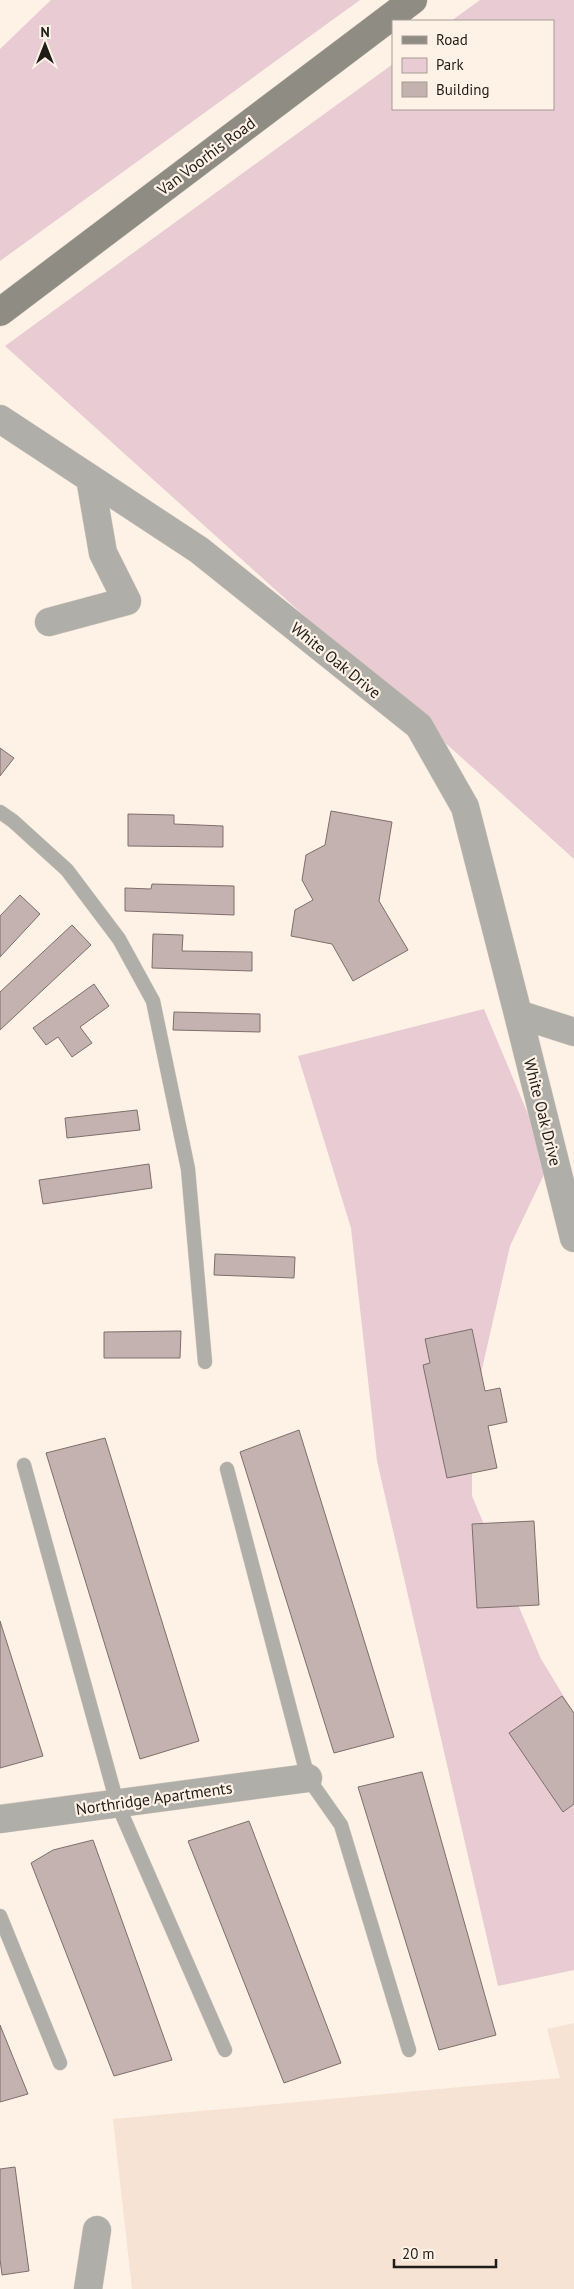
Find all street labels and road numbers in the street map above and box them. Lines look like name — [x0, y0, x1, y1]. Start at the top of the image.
street label: Van Voorhis Road — [152, 113, 259, 200]
street label: White Oak Drive — [287, 618, 385, 702]
street label: White Oak Drive — [520, 1056, 566, 1168]
street label: Northridge Apartments — [75, 1777, 234, 1819]

